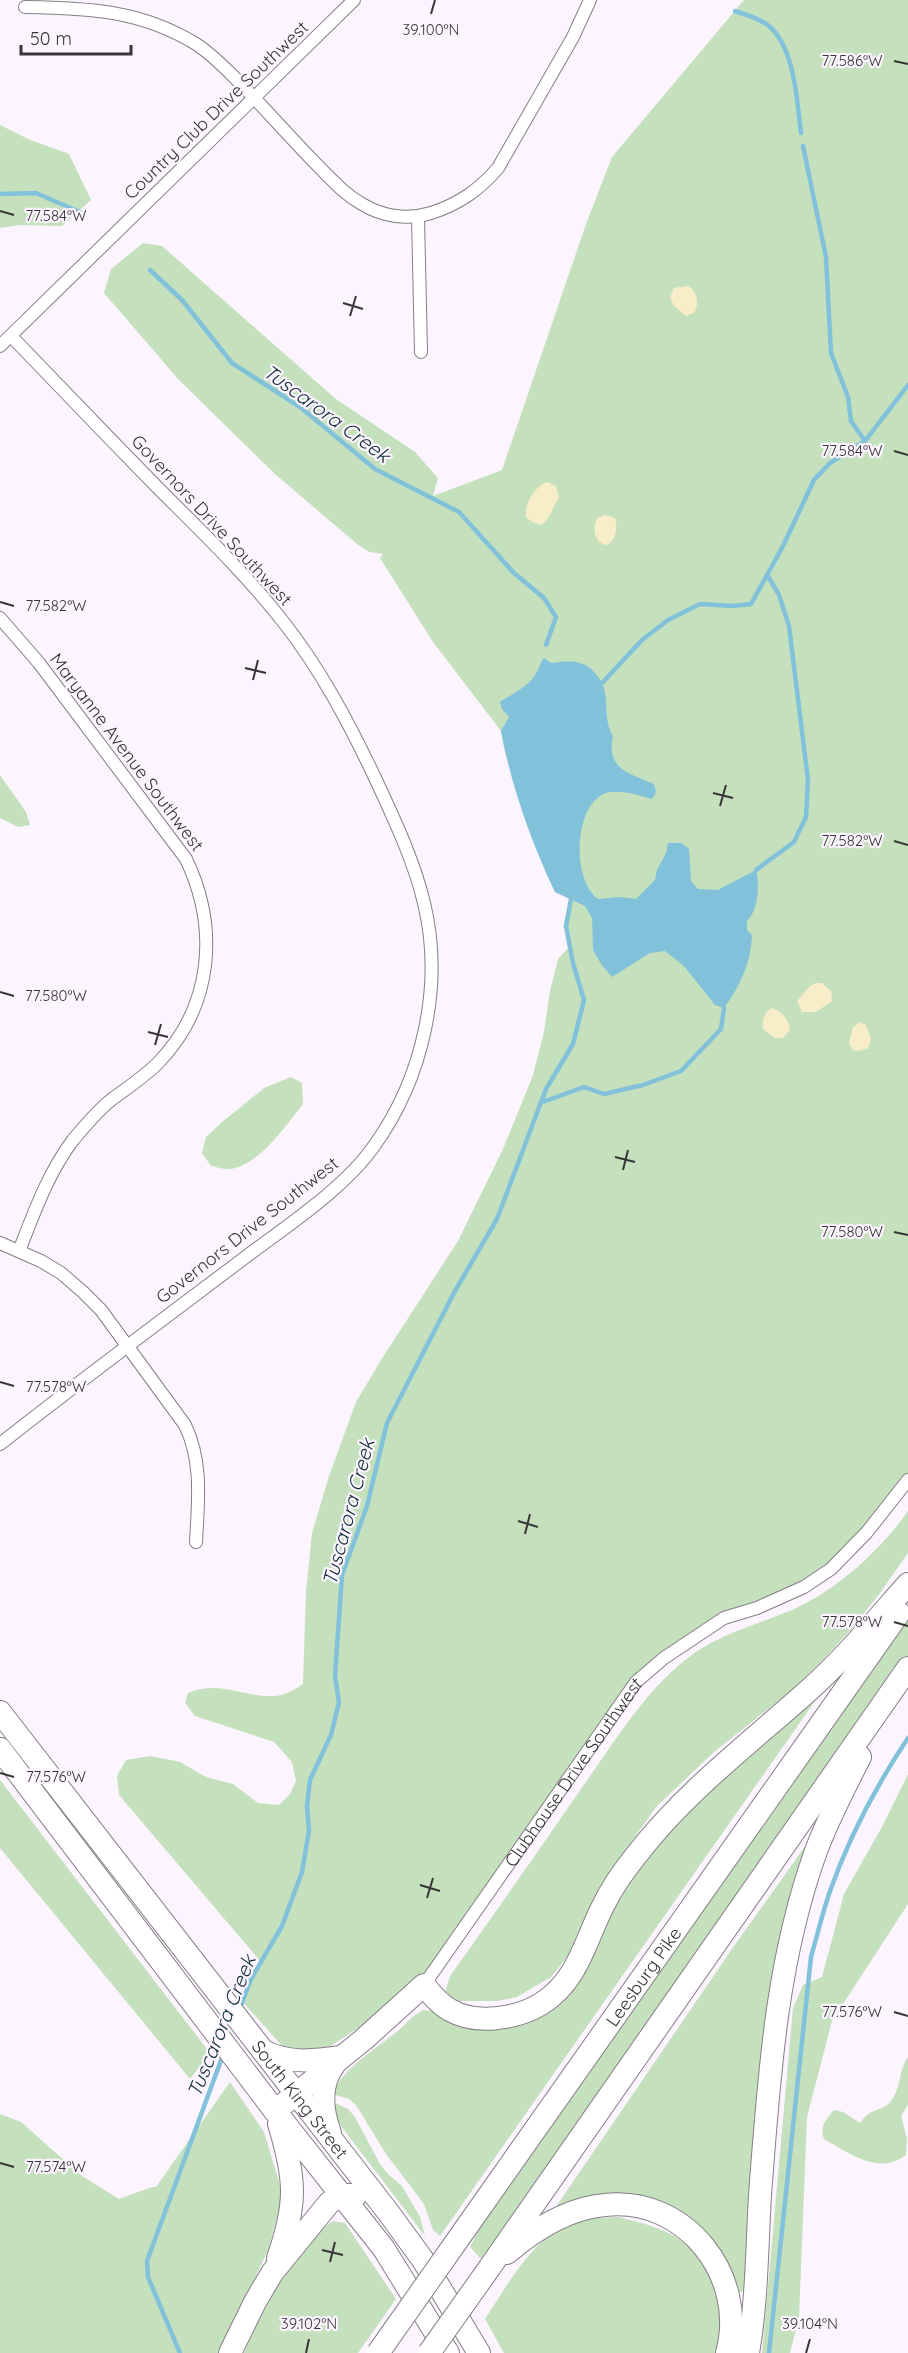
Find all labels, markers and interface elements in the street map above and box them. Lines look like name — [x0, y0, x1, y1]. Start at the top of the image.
street label: Country Club Drive Southwest — [119, 16, 313, 204]
scale bar — [21, 18, 130, 56]
text: 39.100°N — [402, 20, 460, 39]
text: 50 m — [30, 27, 72, 50]
text: 77.586°W — [822, 51, 883, 70]
text: 77.584°W — [26, 206, 87, 225]
water label: Tuscarora Creek — [259, 359, 397, 469]
street label: Governors Drive Southwest — [127, 430, 297, 610]
text: 77.584°W — [822, 441, 883, 460]
text: 77.582°W — [25, 596, 87, 615]
street label: Maryanne Avenue Southwest — [45, 648, 209, 856]
text: 77.582°W — [821, 831, 883, 850]
text: 77.580°W — [25, 986, 87, 1005]
street label: Governors Drive Southwest — [151, 1152, 343, 1308]
text: 77.580°W — [821, 1222, 883, 1241]
text: 77.578°W — [26, 1377, 87, 1396]
water label: Tuscarora Creek — [316, 1434, 380, 1588]
text: 77.578°W — [822, 1612, 883, 1631]
street label: Clubhouse Drive Southwest — [499, 1671, 646, 1871]
text: 77.576°W — [26, 1767, 87, 1786]
street label: Leesburg Pike — [600, 1922, 686, 2031]
water label: Tuscarora Creek — [181, 1949, 262, 2101]
text: 77.576°W — [822, 2002, 883, 2021]
street label: South King Street — [247, 2035, 354, 2163]
text: 77.574°W — [26, 2157, 86, 2176]
text: 39.102°N — [281, 2314, 337, 2333]
text: 39.104°N — [782, 2314, 838, 2333]

